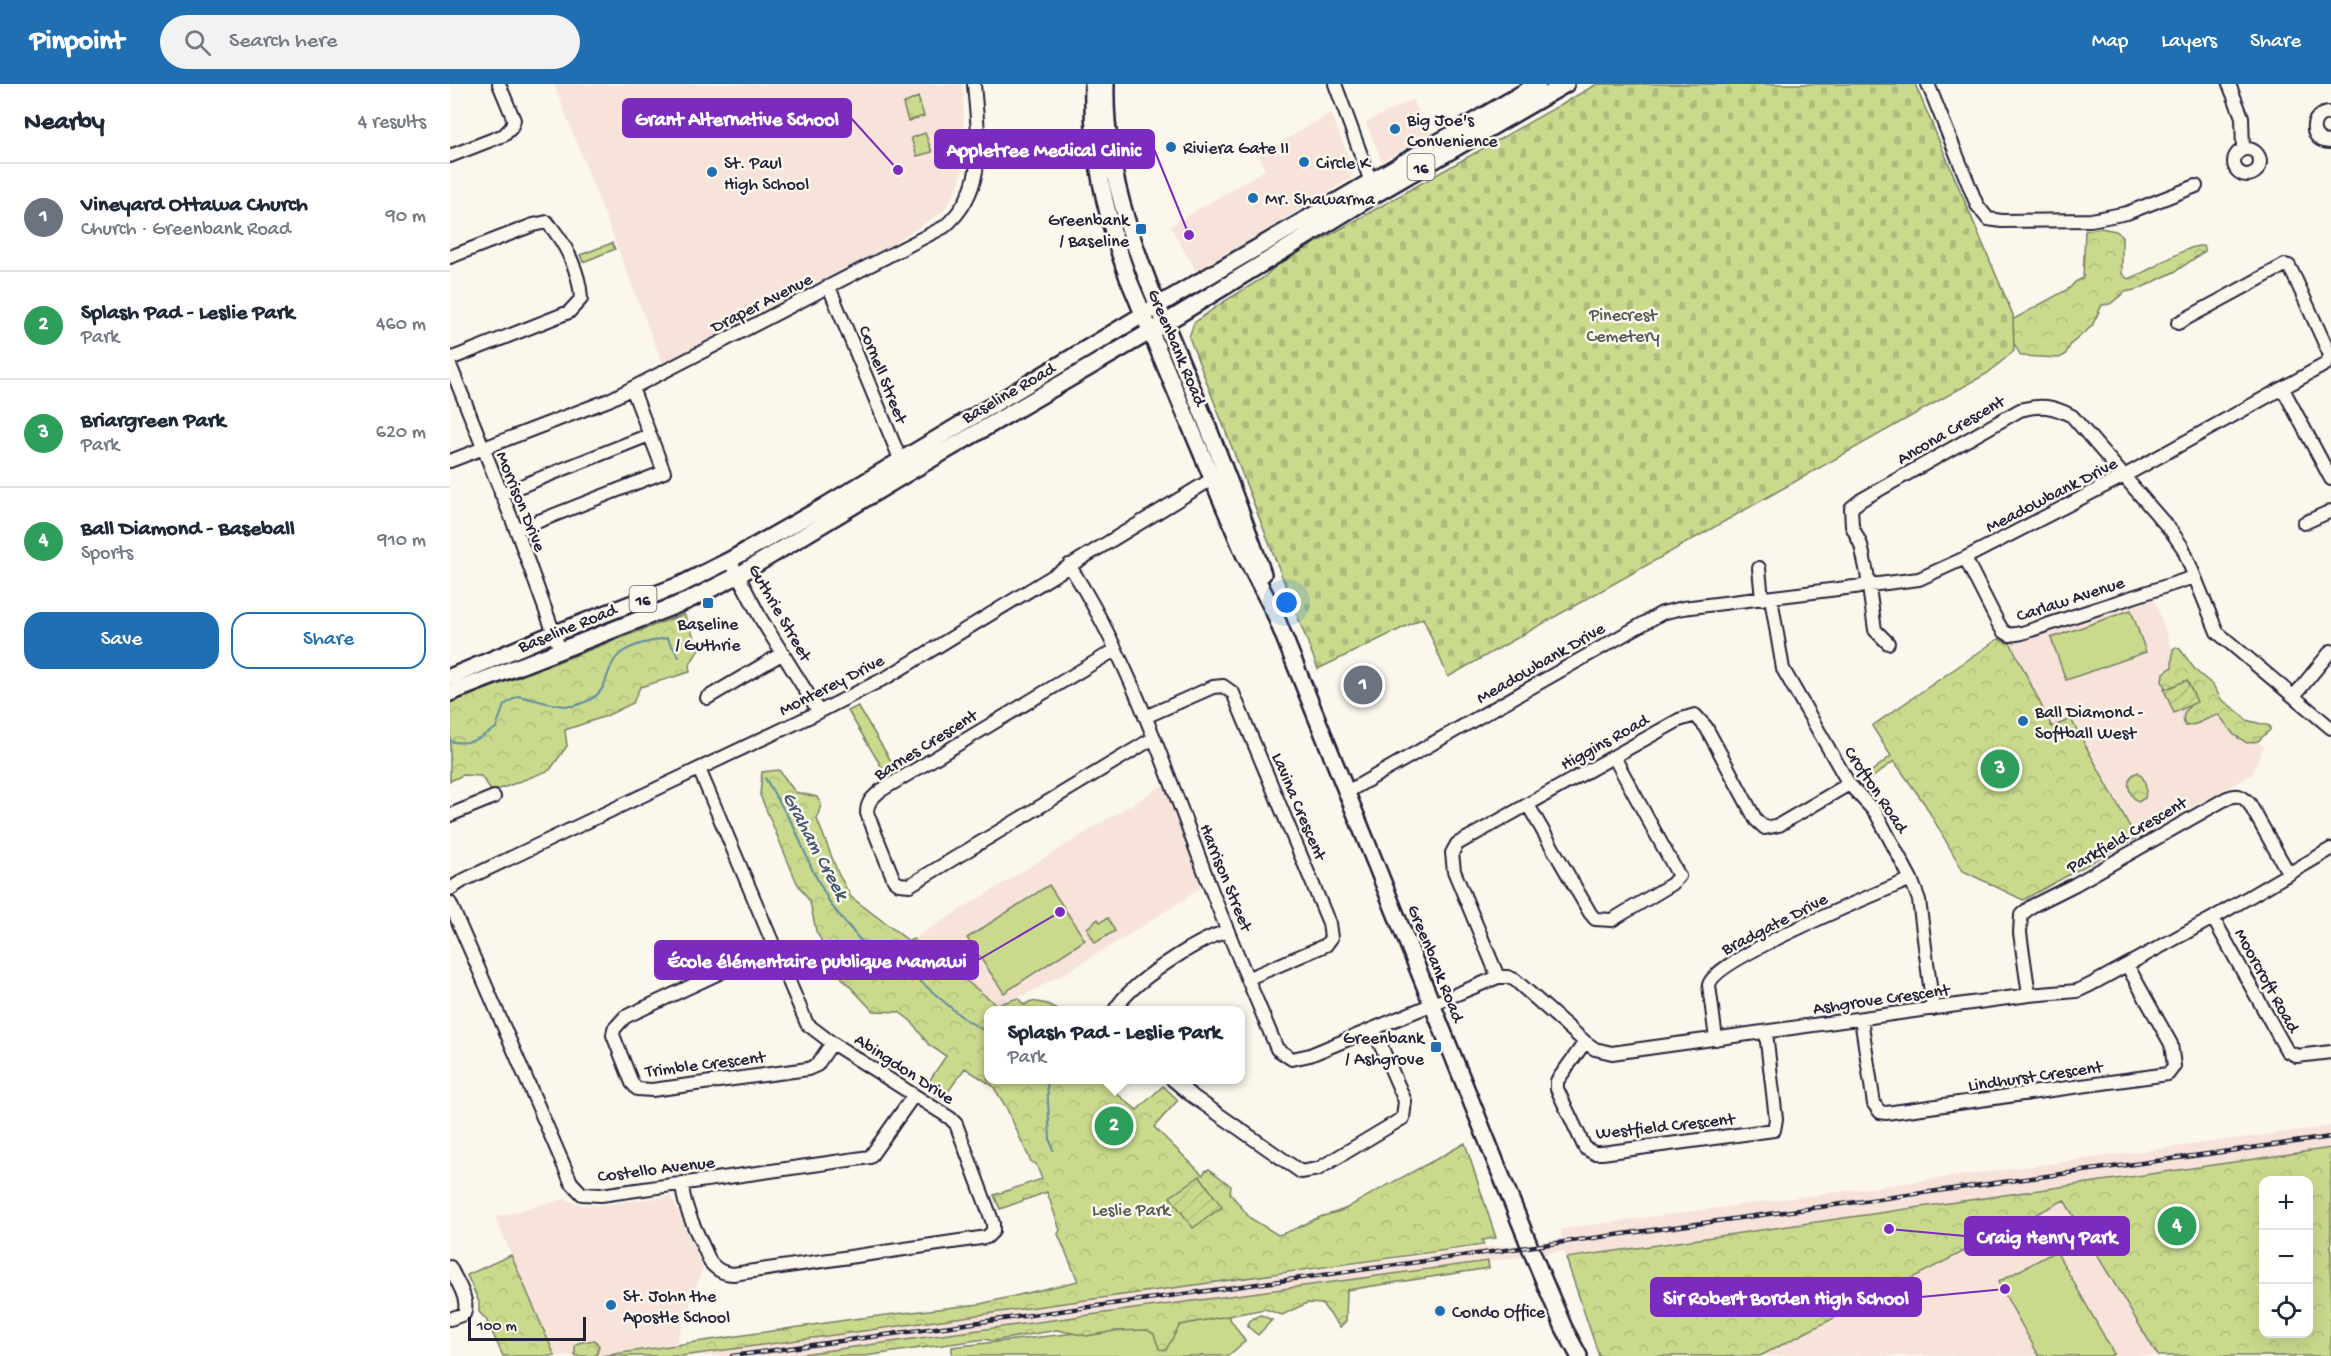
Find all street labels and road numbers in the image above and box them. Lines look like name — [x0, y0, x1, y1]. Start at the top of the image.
road number: 16 — [1408, 154, 1434, 180]
street label: Draper Avenue — [707, 269, 817, 339]
street label: Greenbank Road — [1142, 287, 1210, 411]
street label: Cornell Street — [853, 323, 911, 428]
street label: Baseline Road — [958, 358, 1061, 430]
street label: Ancona Crescent — [1894, 391, 2010, 470]
street label: Morrison Drive — [490, 449, 550, 556]
street label: Meadowbank Drive — [1983, 454, 2122, 539]
street label: Guthrie Street — [743, 561, 816, 667]
street label: Carlaw Avenue — [2014, 573, 2128, 628]
road number: 16 — [630, 586, 656, 612]
street label: Baseline Road — [515, 599, 622, 659]
street label: Meadowbank Drive — [1473, 618, 1610, 710]
street label: Monterey Drive — [776, 650, 889, 722]
street label: Barnes Crescent — [870, 705, 983, 787]
street label: Higgins Road — [1558, 710, 1654, 776]
street label: Crofton Road — [1838, 743, 1912, 839]
street label: Lavina Crescent — [1266, 750, 1330, 865]
street label: Parkfield Crescent — [2063, 792, 2192, 880]
street label: Harrison Street — [1194, 821, 1256, 936]
street label: Bradgate Drive — [1718, 889, 1832, 961]
street label: Greenbank Road — [1402, 902, 1468, 1027]
street label: Moorcroft Road — [2229, 925, 2304, 1038]
street label: Ashgrove Crescent — [1812, 980, 1953, 1020]
street label: Abingdon Drive — [850, 1030, 958, 1111]
street label: Trimble Crescent — [643, 1048, 768, 1083]
street label: Lindhurst Crescent — [1967, 1057, 2106, 1097]
street label: Westfield Crescent — [1595, 1110, 1737, 1145]
street label: Costello Avenue — [596, 1153, 717, 1188]

